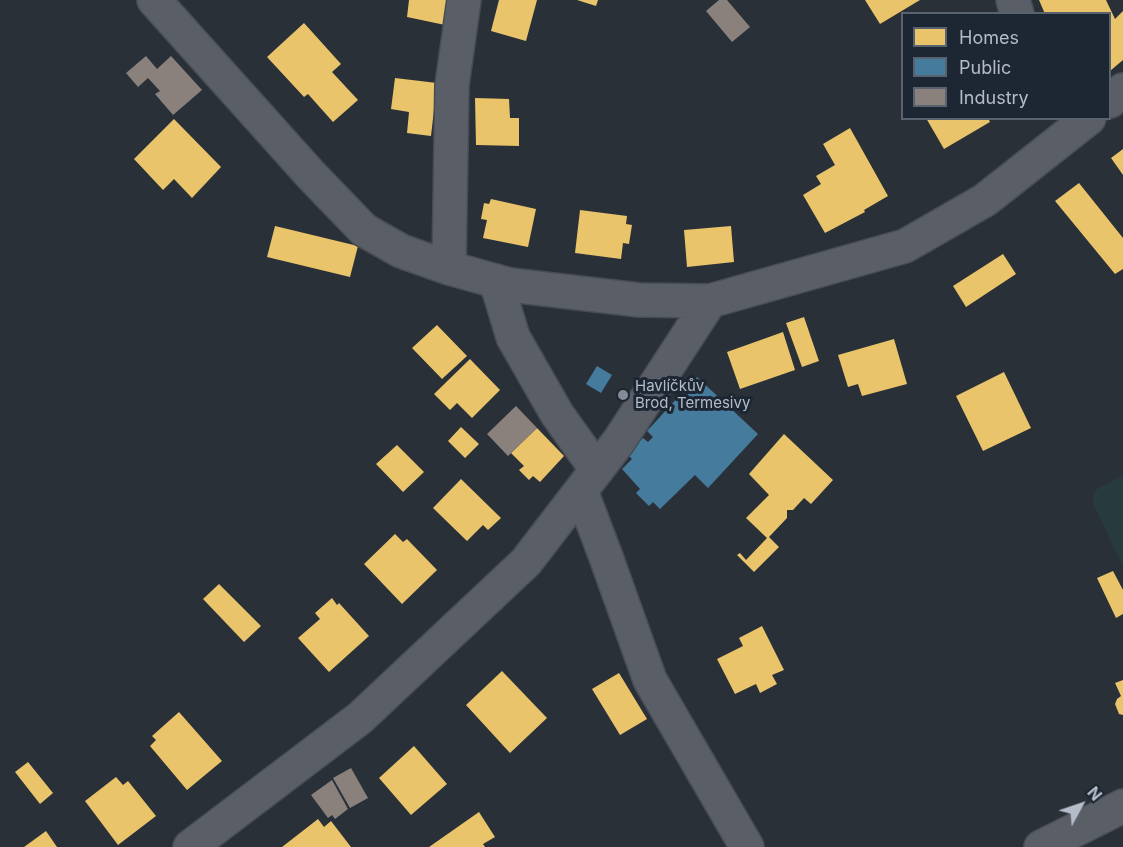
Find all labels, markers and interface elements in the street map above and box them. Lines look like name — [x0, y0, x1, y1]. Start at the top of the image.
legend — [901, 12, 1111, 120]
text: Homes — [959, 27, 1019, 48]
text: Public — [959, 57, 1011, 78]
text: Industry — [959, 87, 1029, 108]
place label: Havlíčkův Brod, Termesivy — [635, 377, 750, 412]
marker: Havlíčkův Brod, Termesivy — [616, 388, 630, 402]
north arrow — [1051, 775, 1111, 835]
text: N — [1083, 782, 1106, 805]

